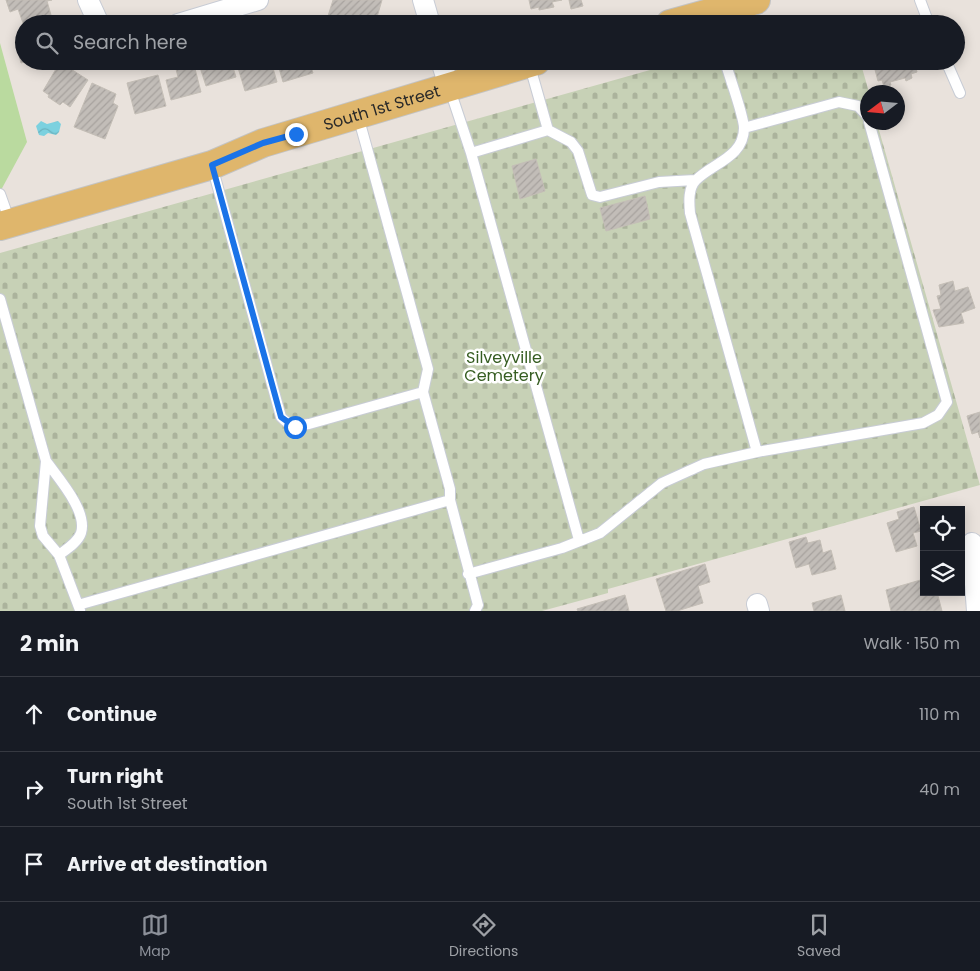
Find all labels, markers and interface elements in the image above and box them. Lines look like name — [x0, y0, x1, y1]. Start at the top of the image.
search box — [15, 15, 965, 70]
icon: search — [33, 29, 61, 57]
text: Search here — [73, 29, 187, 56]
street label: South 1st Street — [321, 79, 443, 136]
north arrow — [860, 85, 905, 130]
route end — [285, 123, 308, 146]
park label: Silveyville Cemetery — [464, 346, 544, 387]
route start — [284, 416, 307, 439]
map controls — [920, 506, 965, 596]
button: locate — [920, 506, 965, 551]
button: layers — [920, 551, 965, 596]
text: 2 min — [20, 629, 79, 658]
text: Walk · 150 m — [863, 632, 960, 655]
icon: ahead — [20, 700, 48, 728]
text: Continue — [67, 701, 157, 728]
text: 110 m — [919, 703, 960, 726]
text: Turn right — [67, 763, 163, 790]
icon: right — [20, 775, 48, 803]
text: 40 m — [919, 778, 960, 801]
text: South 1st Street — [67, 792, 188, 815]
icon: arrive — [20, 850, 48, 878]
text: Arrive at destination — [67, 851, 268, 878]
tab: Map — [139, 911, 170, 962]
tab: Directions — [449, 911, 518, 962]
tab: Saved — [797, 911, 841, 962]

